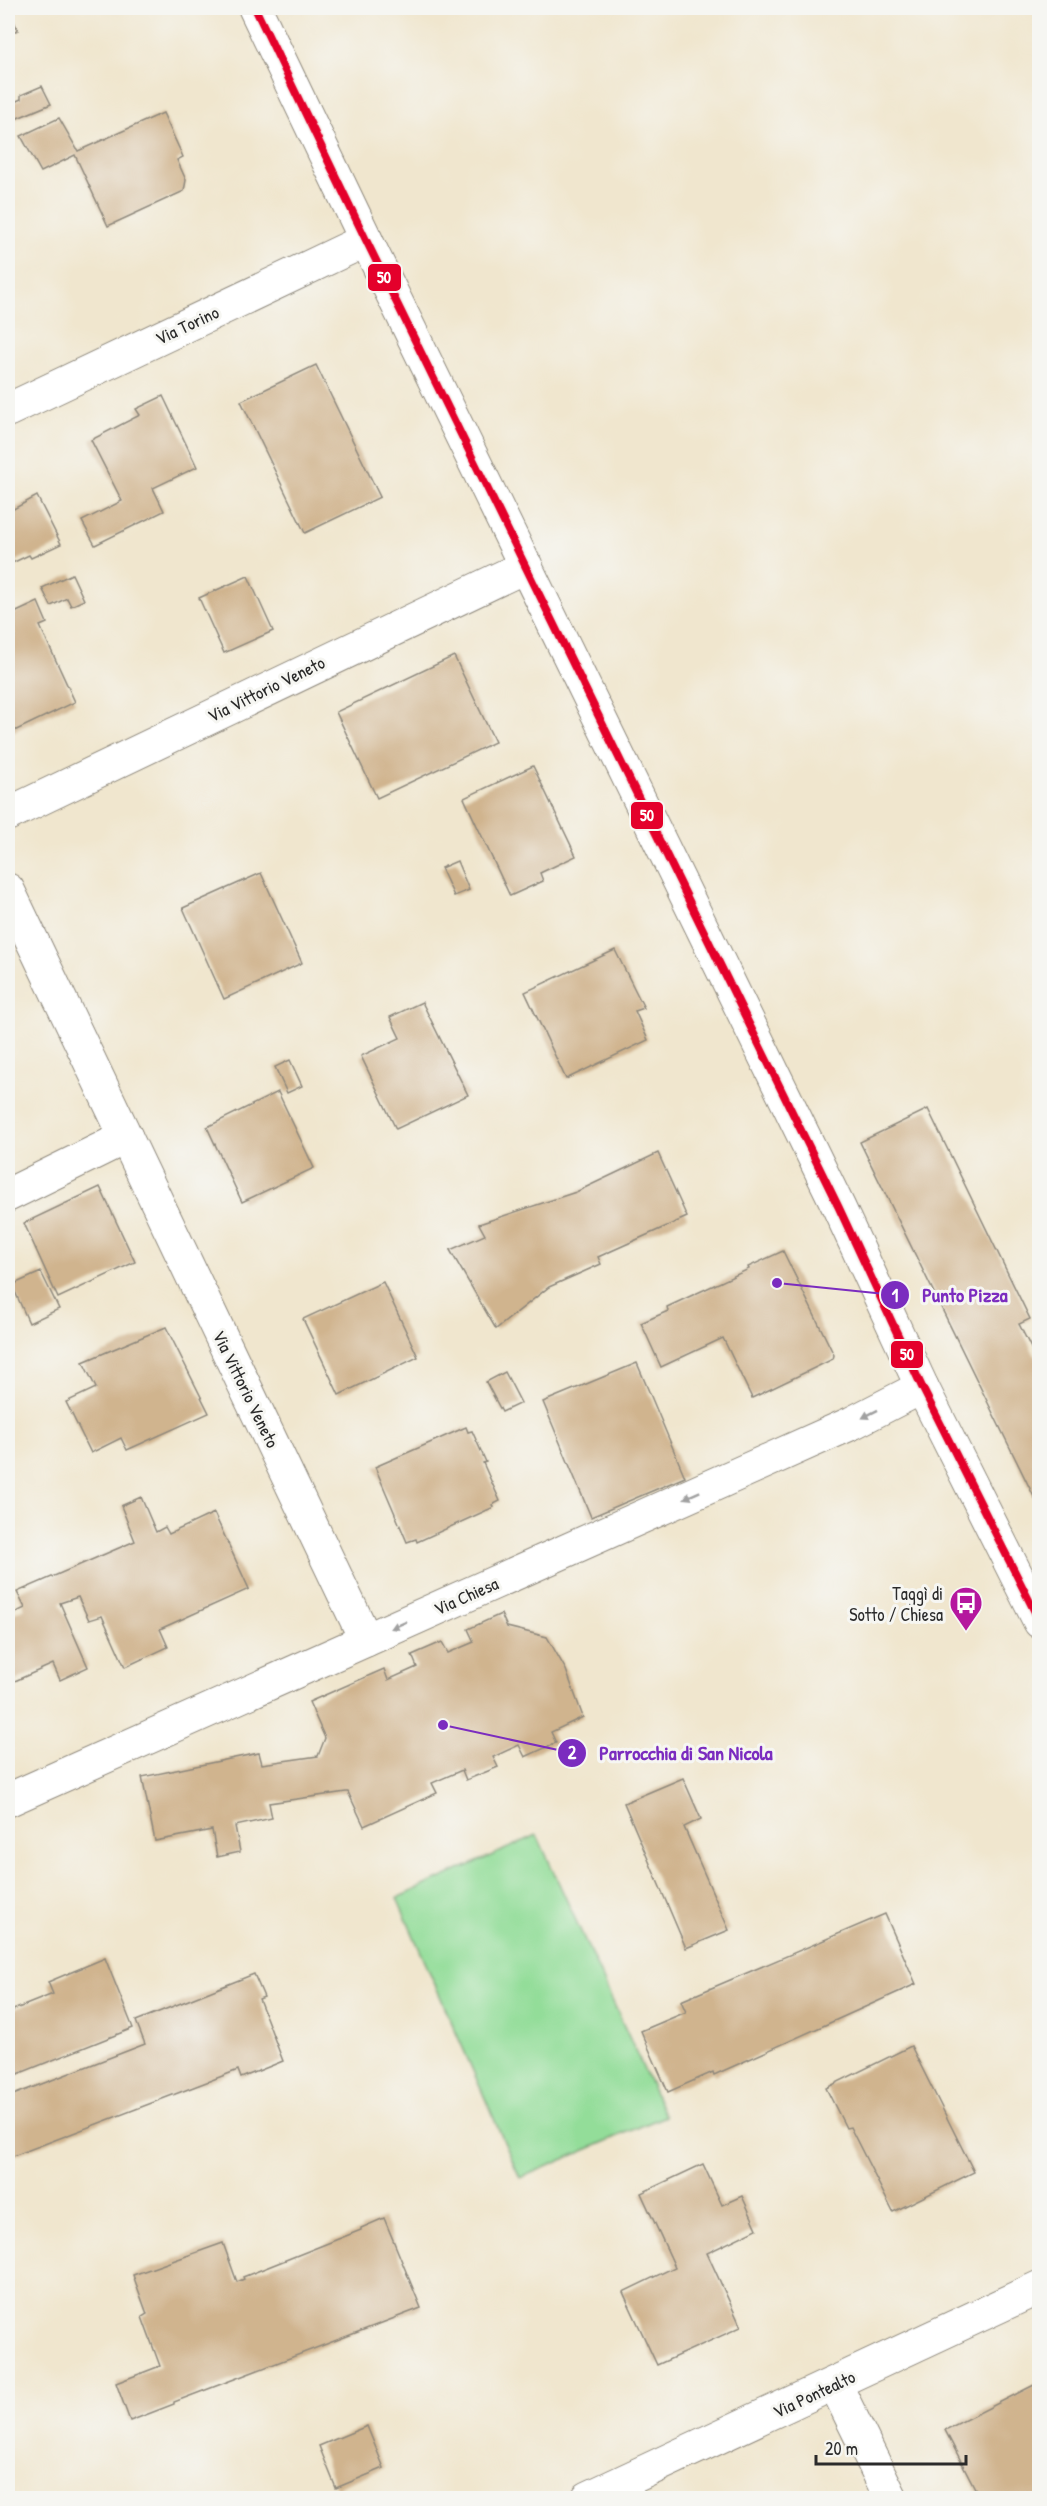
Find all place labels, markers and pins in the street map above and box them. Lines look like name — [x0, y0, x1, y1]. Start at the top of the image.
callout: Punto Pizza — [880, 1276, 1020, 1314]
place label: Taggì di Sotto / Chiesa — [849, 1581, 943, 1627]
bus stop icon: Taggì di Sotto / Chiesa — [948, 1585, 984, 1632]
callout: Parrocchia di San Nicola — [557, 1734, 784, 1772]

